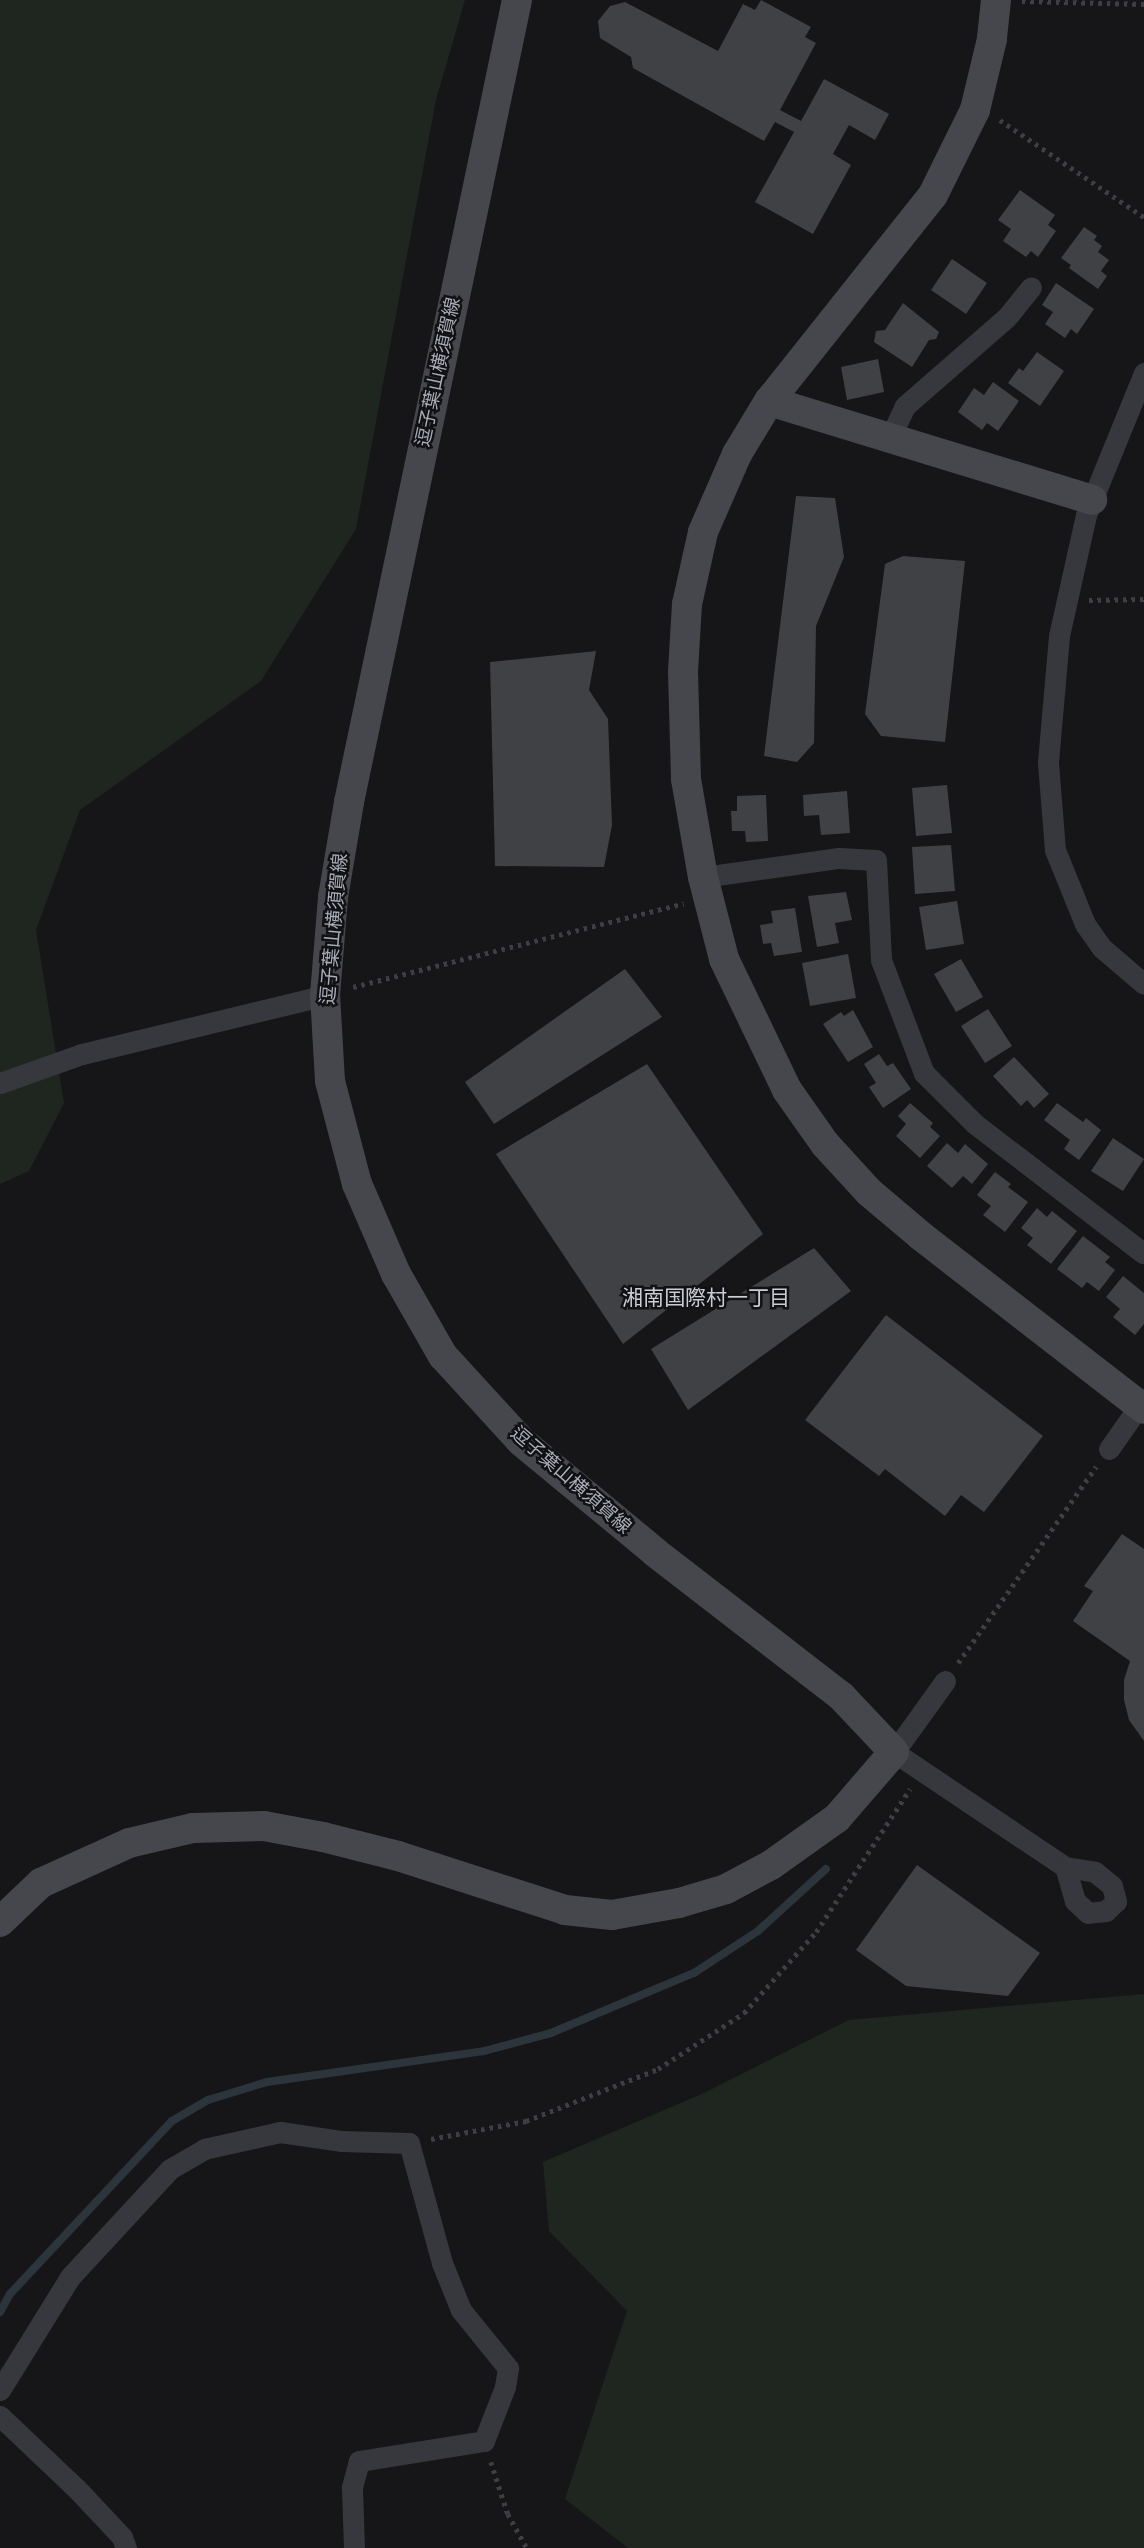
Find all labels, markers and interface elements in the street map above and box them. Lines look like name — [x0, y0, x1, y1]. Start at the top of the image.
street label: 逗子葉山横須賀線 — [411, 295, 465, 449]
street label: 逗子葉山横須賀線 — [316, 852, 352, 1006]
district label: 湘南国際村一丁目 — [622, 1284, 790, 1310]
street label: 逗子葉山横須賀線 — [506, 1422, 636, 1538]

